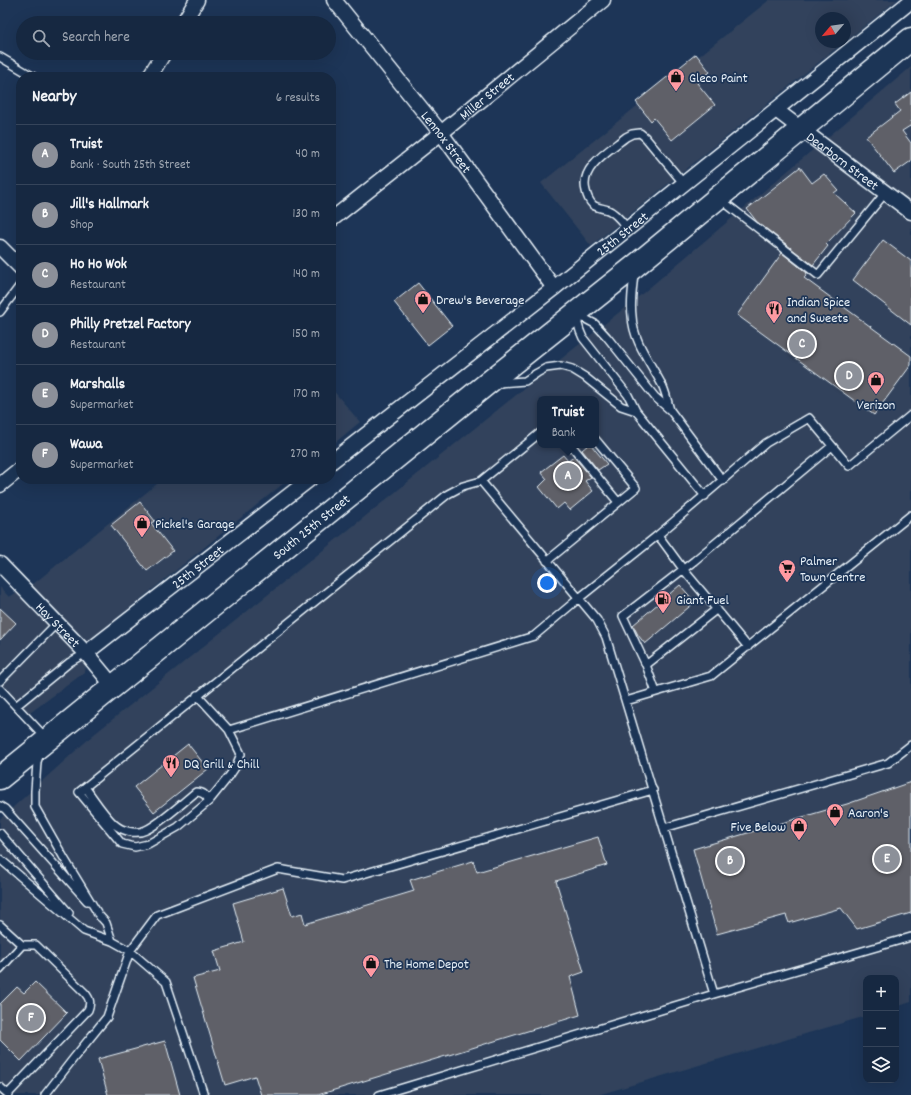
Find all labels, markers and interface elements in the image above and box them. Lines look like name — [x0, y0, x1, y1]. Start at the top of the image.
north arrow — [815, 12, 851, 48]
search box — [16, 16, 336, 60]
icon: search — [30, 27, 52, 49]
text: Search here — [62, 27, 130, 49]
shop icon: Gleco Paint — [666, 67, 686, 92]
street label: Miller Street — [456, 69, 520, 126]
place label: Gleco Paint — [689, 69, 748, 89]
text: Nearby — [32, 86, 76, 110]
text: 6 results — [276, 89, 320, 108]
street label: Lennox Street — [415, 107, 475, 178]
street label: Dearborn Street — [801, 128, 882, 196]
text: Truist — [70, 134, 103, 156]
text: A — [41, 145, 49, 164]
text: 40 m — [296, 145, 320, 164]
text: Bank · South 25th Street — [70, 156, 190, 175]
text: Jill's Hallmark — [70, 194, 149, 216]
text: B — [42, 205, 48, 224]
text: 130 m — [292, 205, 320, 224]
street label: 25th Street — [593, 208, 653, 262]
text: Shop — [70, 216, 93, 235]
text: Ho Ho Wok — [70, 254, 127, 276]
text: C — [42, 265, 48, 284]
text: 140 m — [293, 265, 320, 284]
text: Restaurant — [70, 276, 126, 295]
shop icon: Drew's Beverage — [413, 289, 433, 314]
place label: Drew's Beverage — [436, 291, 524, 311]
place label: Indian Spice and Sweets — [787, 293, 850, 329]
restaurant icon: Indian Spice and Sweets — [764, 299, 784, 324]
text: Philly Pretzel Factory — [70, 314, 191, 336]
text: D — [42, 325, 48, 344]
text: 150 m — [292, 325, 320, 344]
pin: C — [789, 329, 815, 359]
text: Restaurant — [70, 336, 126, 355]
pin: D — [836, 361, 862, 391]
shop icon: Verizon — [866, 370, 886, 395]
text: Marshalls — [70, 374, 125, 396]
text: E — [42, 385, 48, 404]
text: 170 m — [293, 385, 320, 404]
text: Supermarket — [70, 396, 134, 415]
popup — [537, 396, 599, 448]
place label: Verizon — [857, 396, 895, 416]
text: Truist — [552, 402, 584, 424]
text: Bank — [552, 424, 575, 443]
text: Wawa — [70, 434, 102, 456]
text: F — [42, 445, 48, 464]
text: 270 m — [290, 445, 320, 464]
text: Supermarket — [70, 456, 134, 475]
pin: A — [555, 461, 581, 491]
street label: South 25th Street — [269, 490, 355, 565]
shop icon: Pickel's Garage — [132, 513, 152, 538]
place label: Pickel's Garage — [155, 515, 234, 535]
street label: 25th Street — [168, 541, 229, 595]
place label: Palmer Town Centre — [800, 552, 865, 588]
supermarket icon: Palmer Town Centre — [777, 558, 797, 583]
your location — [537, 573, 557, 593]
fuel station icon: Giant Fuel — [653, 589, 673, 614]
place label: Giant Fuel — [676, 591, 729, 611]
street label: Hay Street — [30, 598, 84, 653]
restaurant icon: DQ Grill & Chill — [161, 753, 181, 778]
place label: DQ Grill & Chill — [184, 755, 260, 775]
shop icon: Aaron's — [825, 802, 845, 827]
place label: Aaron's — [848, 804, 889, 824]
shop icon: Five Below — [789, 816, 809, 841]
place label: Five Below — [731, 818, 786, 838]
pin: E — [874, 844, 900, 874]
pin: B — [717, 846, 743, 876]
shop icon: The Home Depot — [361, 953, 381, 978]
place label: The Home Depot — [384, 955, 469, 975]
map controls — [863, 975, 899, 1083]
button: + — [863, 975, 899, 1011]
pin: F — [18, 1003, 44, 1033]
button: − — [863, 1011, 899, 1047]
button: layers — [863, 1047, 899, 1083]

